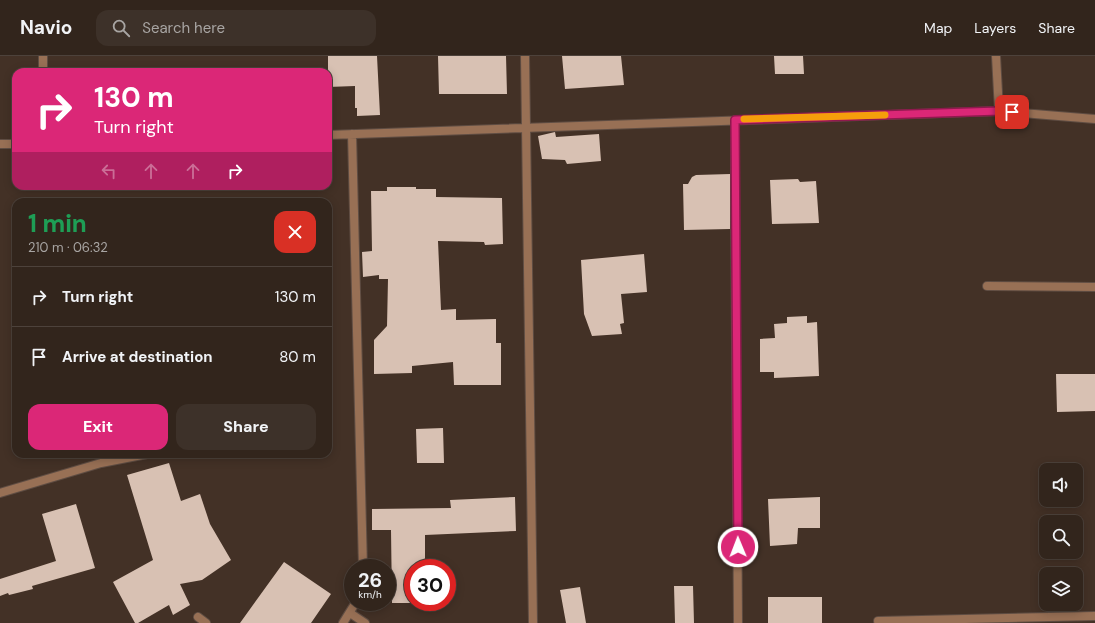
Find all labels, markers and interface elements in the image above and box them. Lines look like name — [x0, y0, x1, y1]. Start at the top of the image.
search box — [96, 10, 376, 46]
text: Navio — [20, 15, 72, 40]
icon: search — [110, 17, 132, 39]
text: Search here — [142, 18, 225, 38]
text: Map — [924, 19, 952, 37]
text: Layers — [974, 19, 1016, 37]
text: Share — [1038, 19, 1075, 37]
text: 130 m — [94, 79, 174, 116]
icon: right — [28, 84, 80, 136]
pin — [995, 95, 1029, 129]
icon: arrive — [1001, 101, 1023, 123]
text: Turn right — [94, 115, 174, 139]
icon: left — [98, 160, 120, 182]
icon: ahead — [140, 160, 162, 182]
icon: ahead — [182, 160, 204, 182]
icon: right — [224, 160, 246, 182]
text: 1 min — [28, 208, 87, 239]
button: close — [274, 211, 316, 253]
text: 210 m · 06:32 — [28, 239, 108, 256]
icon: right — [28, 286, 50, 308]
text: Turn right — [62, 287, 133, 307]
text: 130 m — [275, 287, 316, 307]
icon: arrive — [28, 346, 50, 368]
text: Arrive at destination — [62, 347, 213, 367]
text: 80 m — [279, 347, 316, 367]
button: Exit — [28, 404, 168, 450]
button: Share — [176, 404, 316, 450]
map controls — [1039, 463, 1083, 611]
button: sound — [1039, 463, 1083, 507]
button: search — [1039, 515, 1083, 559]
position arrow — [717, 526, 759, 568]
speed limit sign: 30 — [404, 559, 456, 611]
text: 26 — [358, 567, 382, 593]
button: layers — [1039, 567, 1083, 611]
text: km/h — [358, 588, 382, 601]

